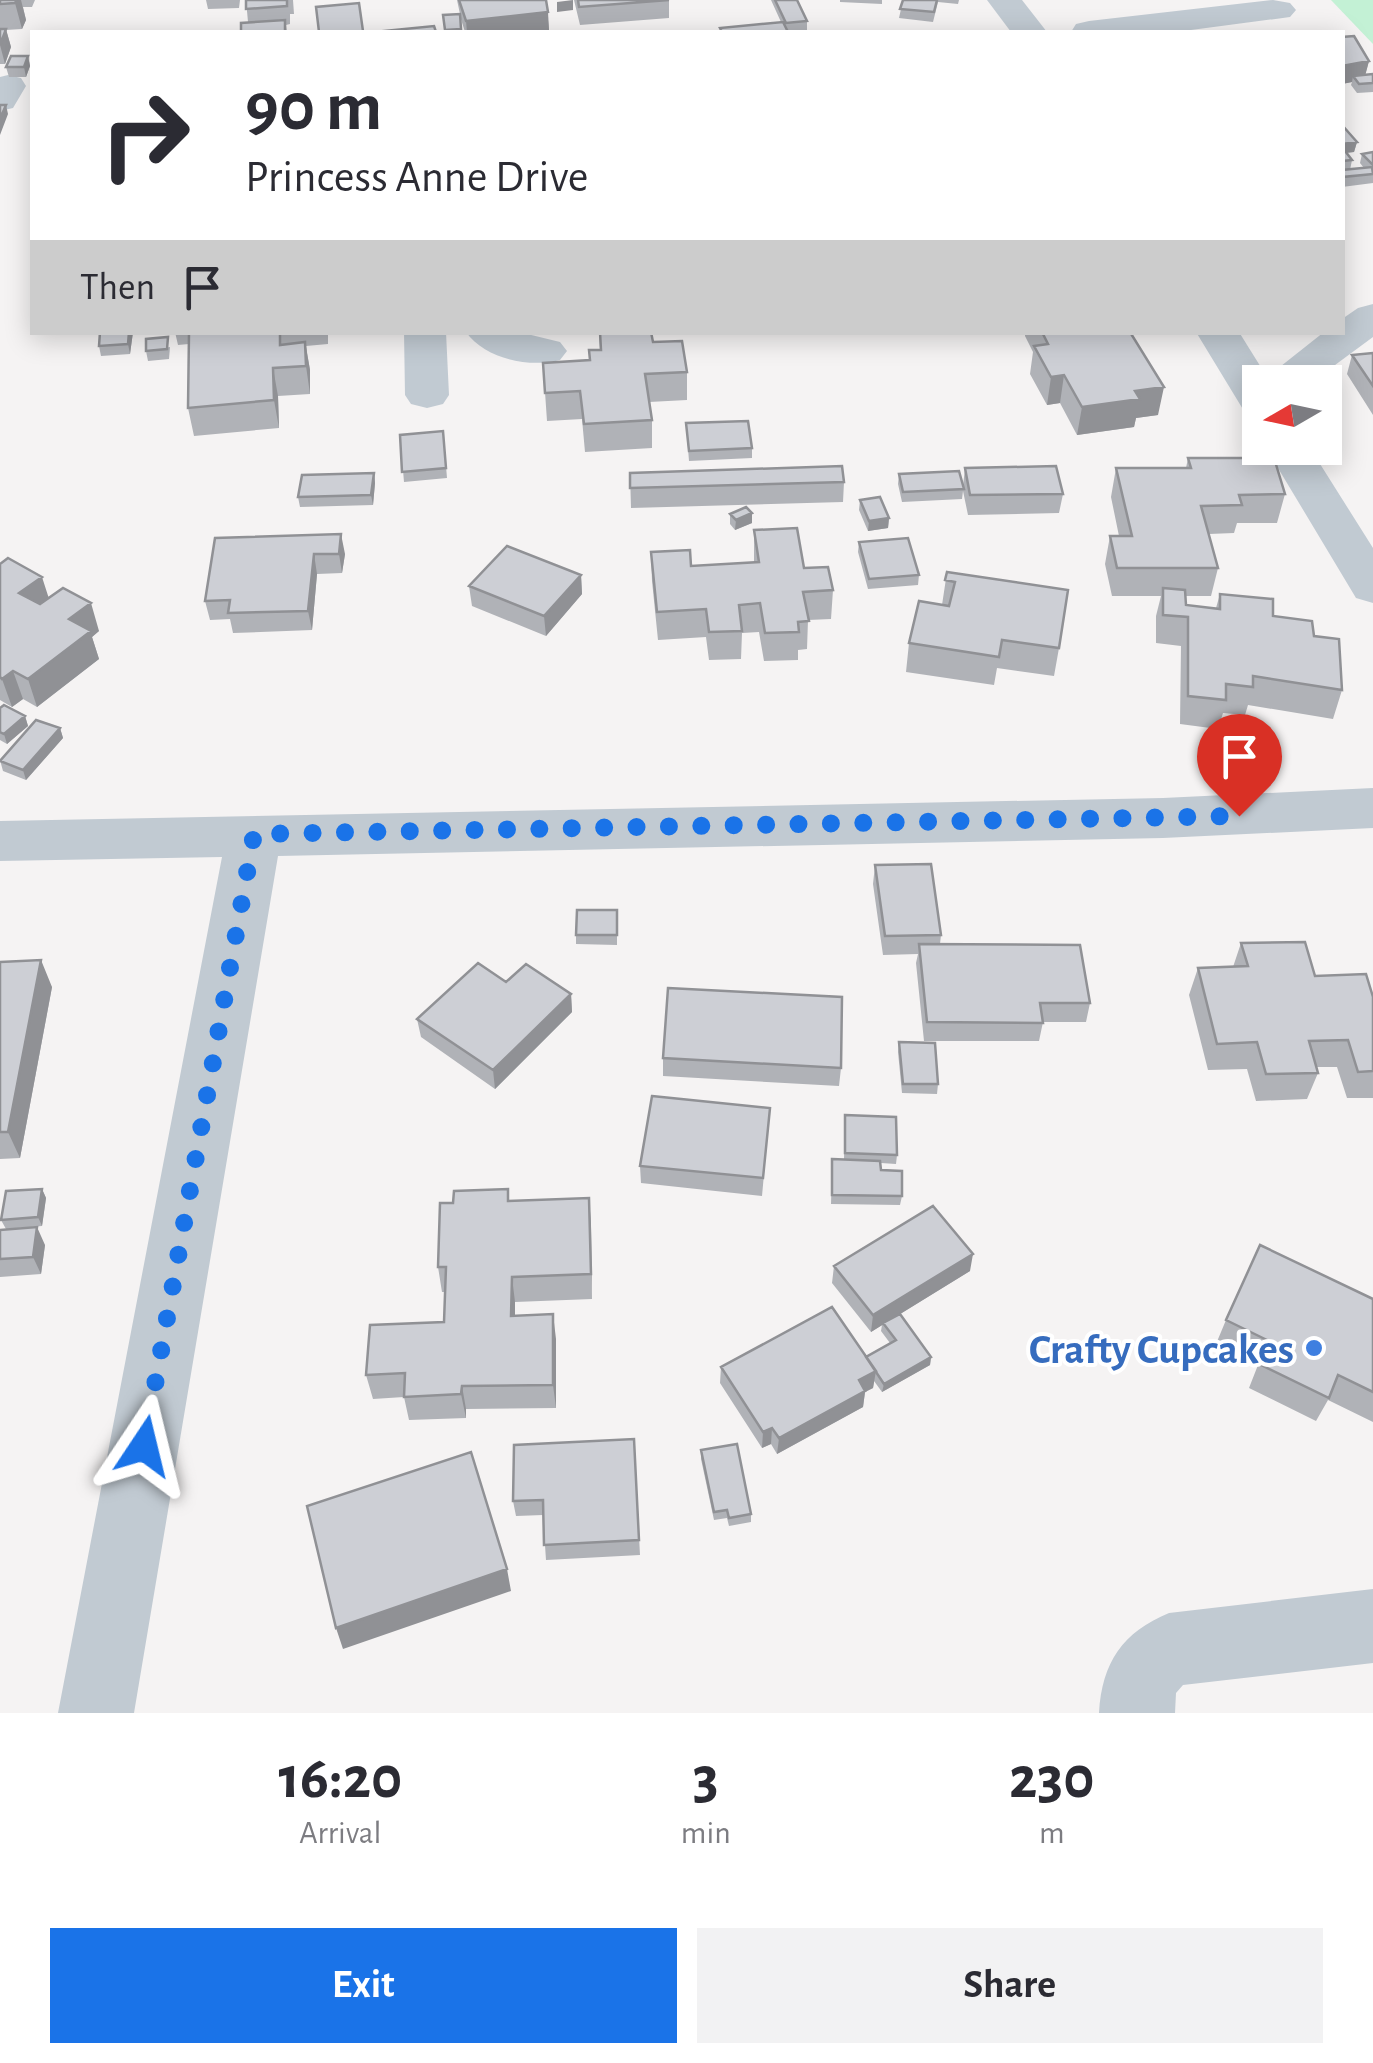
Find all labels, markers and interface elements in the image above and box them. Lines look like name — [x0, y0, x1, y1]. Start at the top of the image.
icon: right — [80, 70, 210, 200]
text: 90 m — [245, 73, 382, 143]
text: Princess Anne Drive — [245, 155, 589, 200]
icon: arrive — [175, 260, 230, 315]
text: Then — [80, 269, 155, 307]
north arrow — [1242, 365, 1342, 465]
map controls — [1242, 365, 1342, 465]
pin — [1197, 714, 1282, 817]
icon: arrive — [1212, 729, 1267, 784]
place label: Crafty Cupcakes — [1029, 1329, 1294, 1371]
marker: Crafty Cupcakes — [1303, 1337, 1325, 1359]
position arrow — [92, 1394, 196, 1498]
text: 16:20 — [278, 1749, 402, 1809]
text: 3 — [693, 1749, 719, 1809]
text: 230 — [1009, 1749, 1095, 1809]
text: Arrival — [299, 1817, 382, 1849]
text: min — [681, 1817, 731, 1849]
text: m — [1039, 1817, 1065, 1849]
button: Exit — [50, 1928, 677, 2043]
button: Share — [697, 1928, 1323, 2043]

